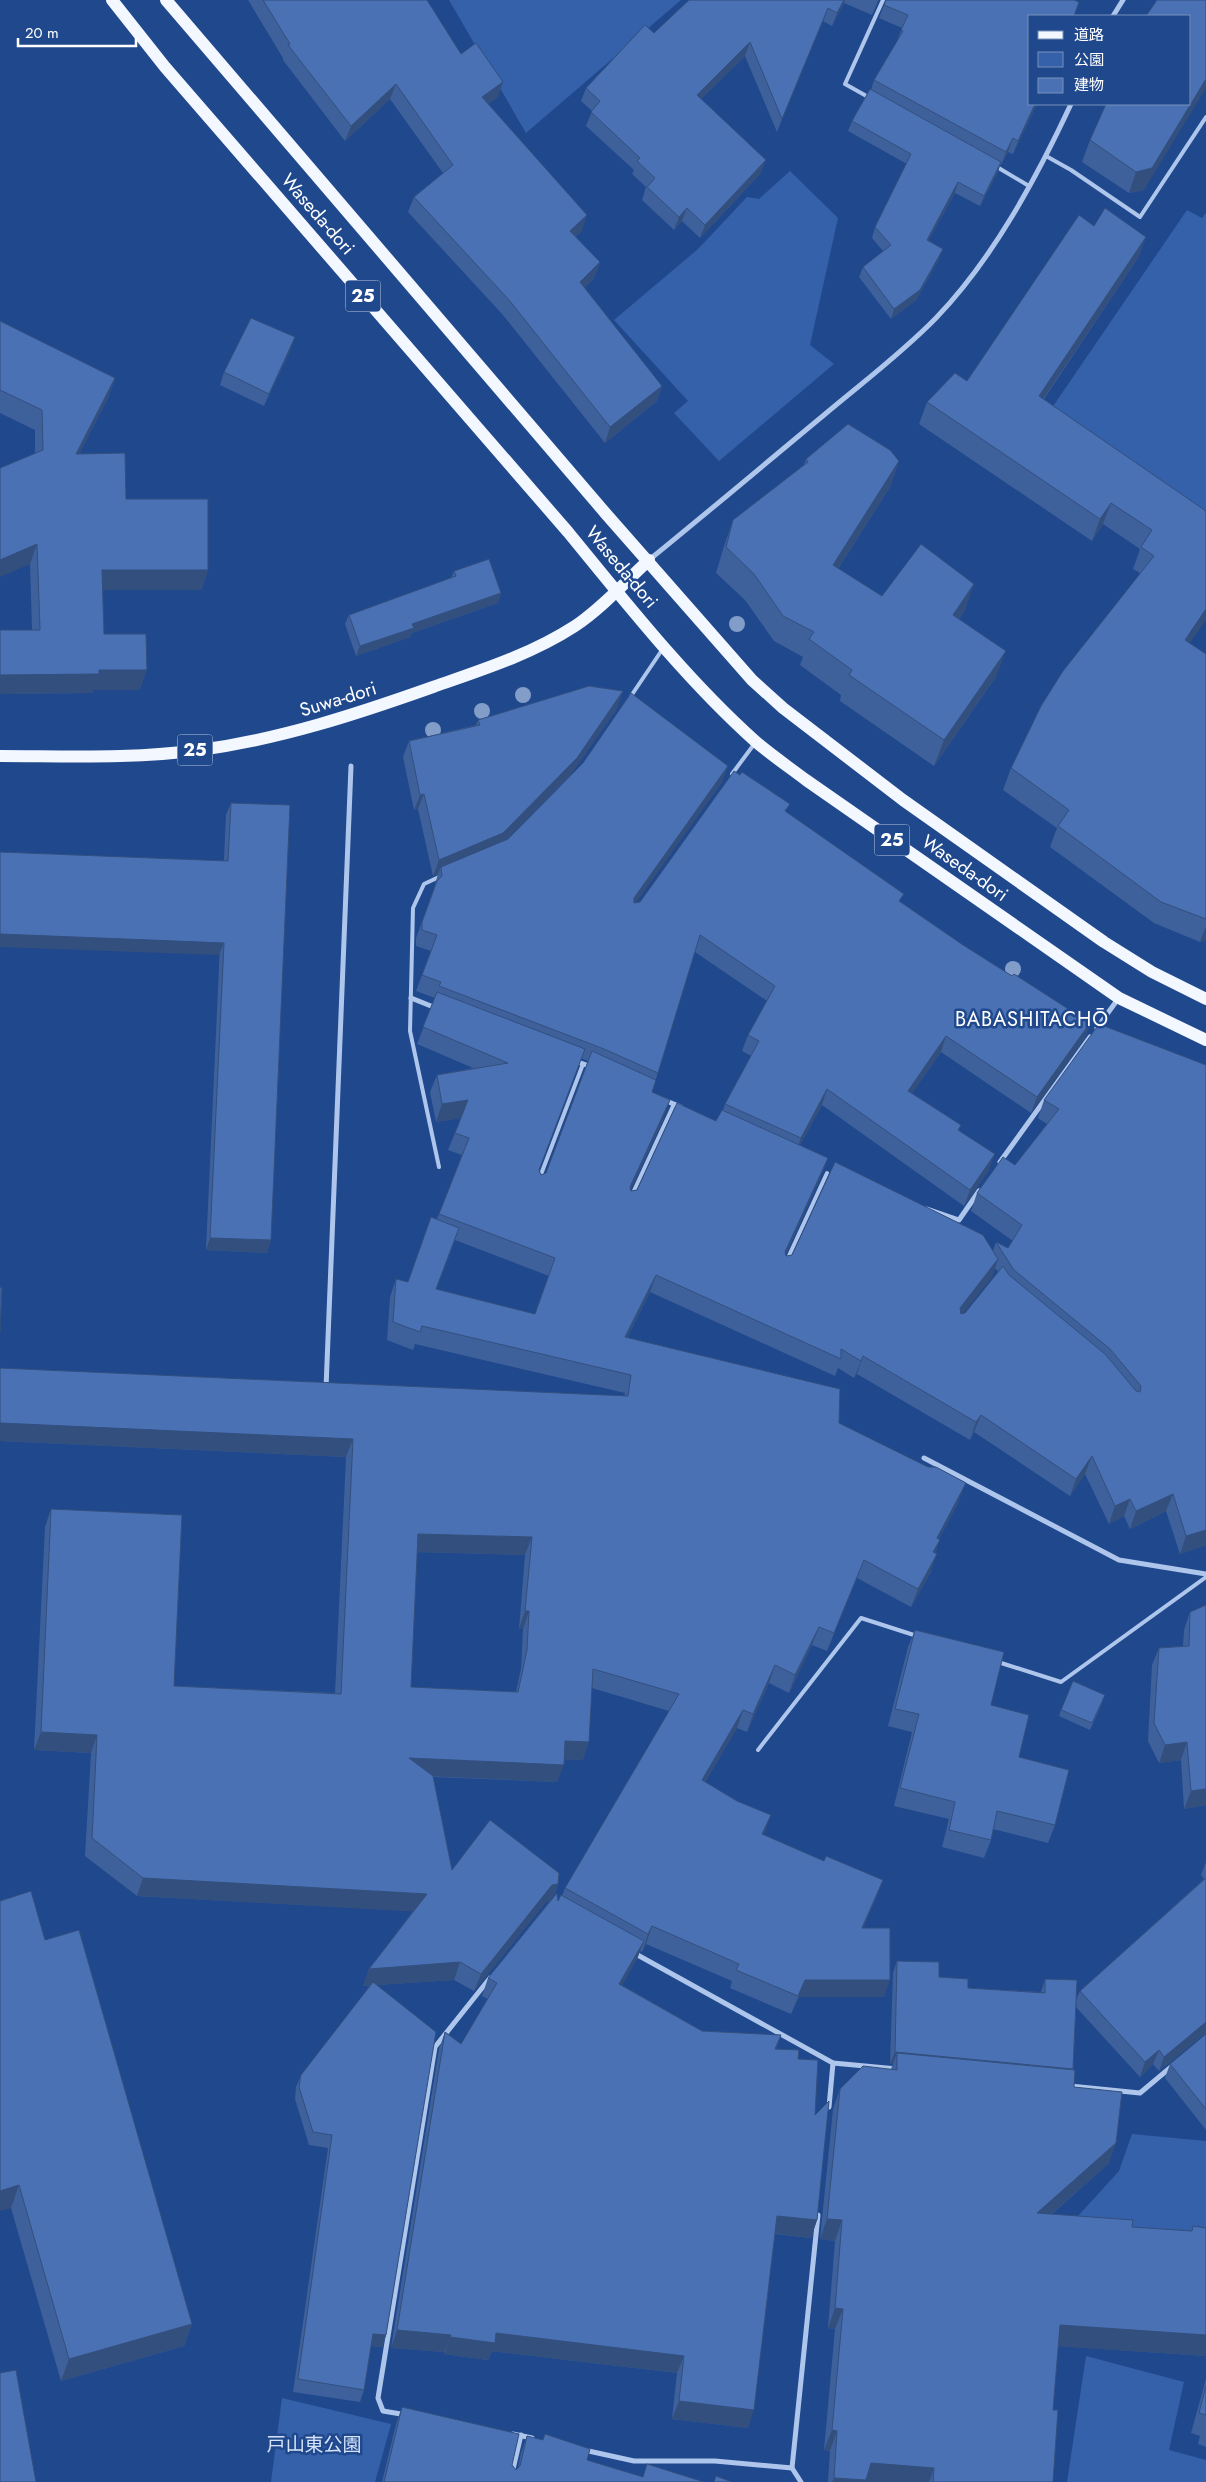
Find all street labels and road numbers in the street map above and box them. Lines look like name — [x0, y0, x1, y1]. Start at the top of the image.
street label: Waseda-dori — [275, 167, 361, 261]
road number: 25 — [346, 280, 380, 312]
street label: Waseda-dori — [579, 520, 665, 614]
street label: Suwa-dori — [296, 675, 380, 723]
road number: 25 — [178, 734, 212, 766]
road number: 25 — [874, 824, 910, 856]
street label: Waseda-dori — [916, 828, 1014, 908]

